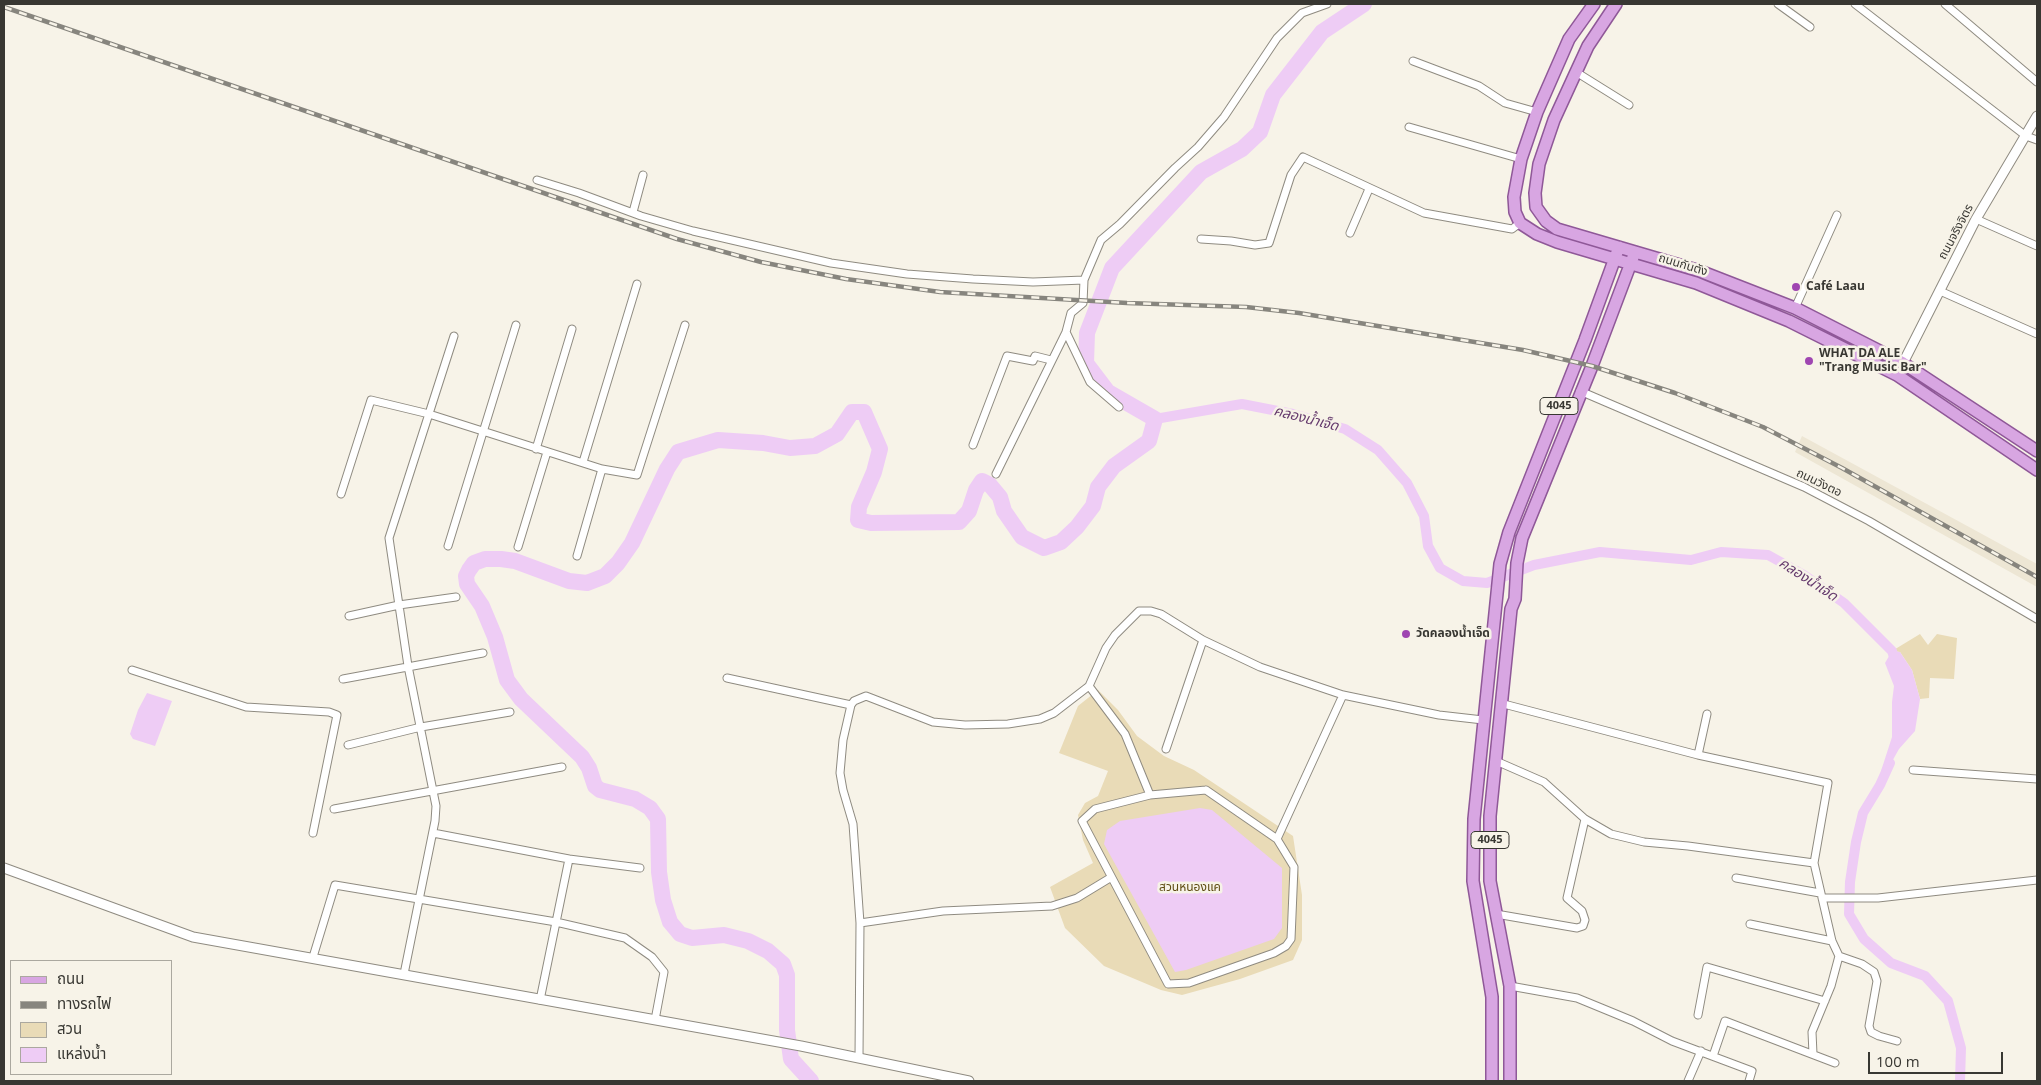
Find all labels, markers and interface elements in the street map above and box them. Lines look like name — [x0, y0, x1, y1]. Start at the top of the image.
street label: ถนนจริงจิตร — [1935, 202, 1977, 262]
street label: ถนนกันตัง — [1657, 251, 1709, 279]
place label: Café Laau — [1806, 280, 1865, 294]
marker: Café Laau — [1790, 281, 1802, 293]
place label: WHAT DA ALE "Trang Music Bar" — [1819, 347, 1927, 375]
marker: WHAT DA ALE "Trang Music Bar" — [1803, 355, 1815, 367]
road number: 4045 — [1540, 398, 1578, 414]
water label: คลองน้ำเจ็ด — [1272, 403, 1340, 435]
street label: ถนนวังตอ — [1794, 466, 1844, 500]
water label: คลองน้ำเจ็ด — [1776, 555, 1840, 605]
place label: วัดคลองน้ำเจ็ด — [1416, 627, 1490, 641]
marker: วัดคลองน้ำเจ็ด — [1400, 628, 1412, 640]
road number: 4045 — [1471, 832, 1509, 848]
park label: สวนหนองแค — [1159, 881, 1221, 895]
legend — [10, 960, 172, 1075]
text: ถนน — [57, 968, 84, 988]
text: ทางรถไฟ — [57, 993, 111, 1013]
text: สวน — [57, 1018, 82, 1038]
scale bar — [1871, 1042, 2006, 1074]
text: แหล่งน้ำ — [57, 1043, 106, 1063]
text: 100 m — [1876, 1051, 1920, 1071]

